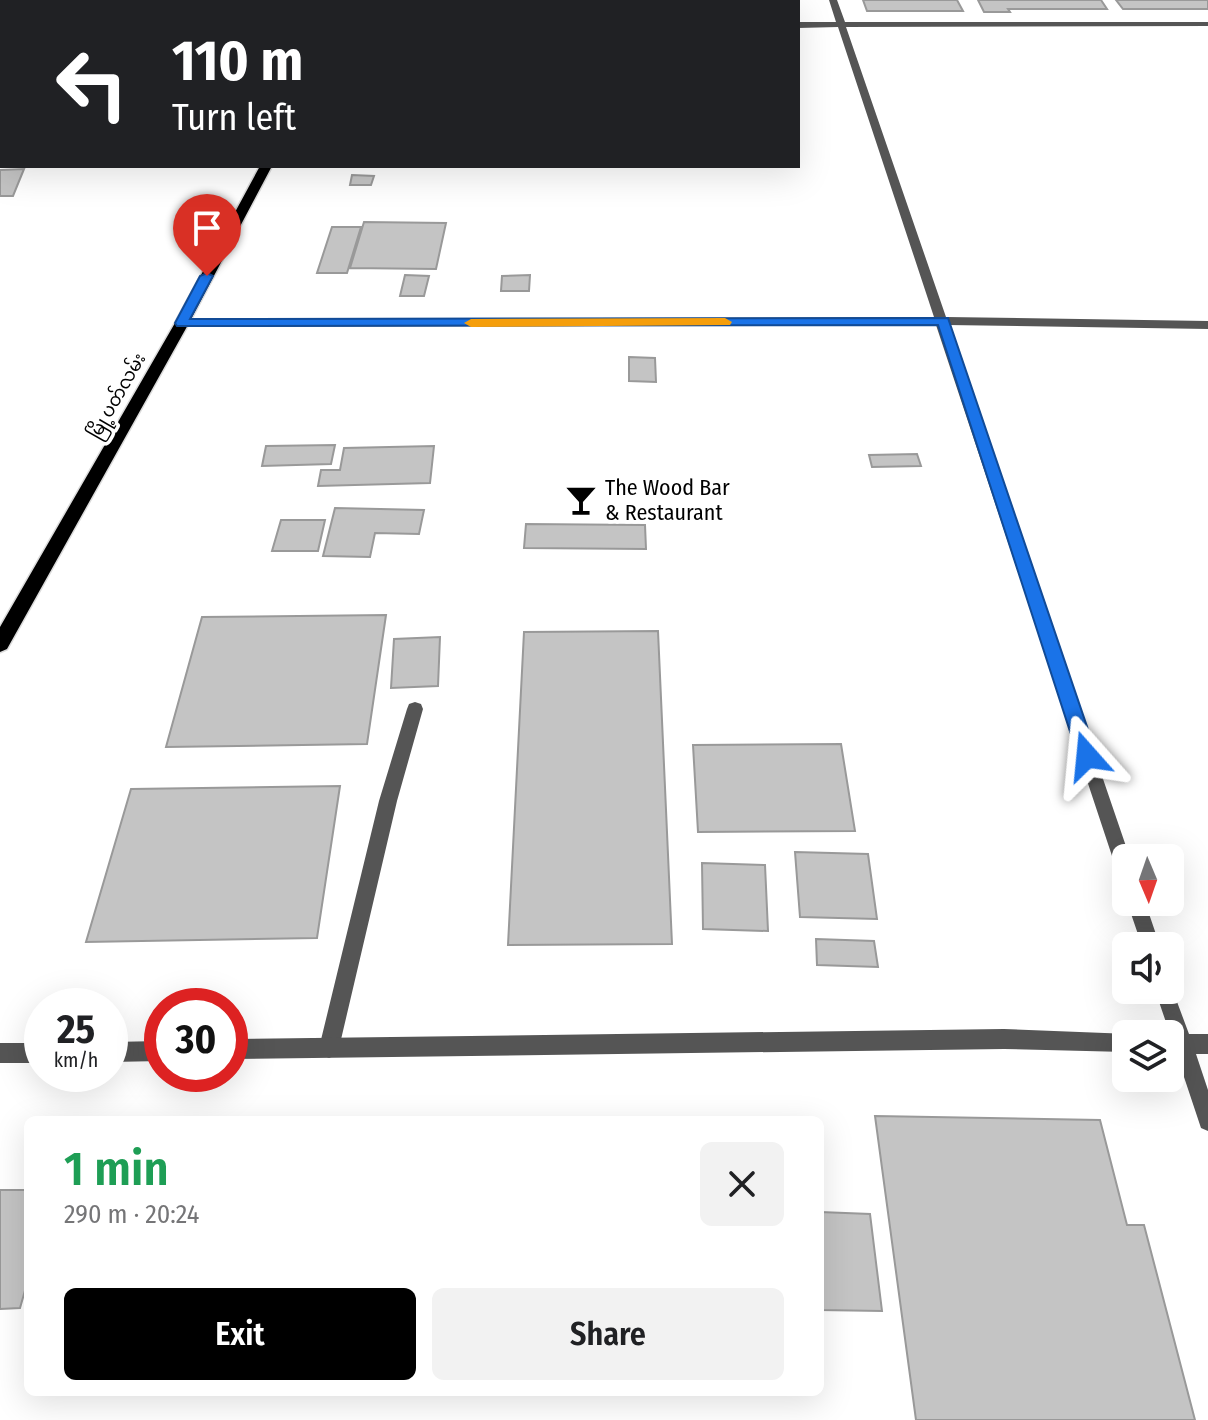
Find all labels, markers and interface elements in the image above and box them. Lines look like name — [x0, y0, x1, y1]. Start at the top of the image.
text: 110 m — [172, 28, 303, 95]
icon: left — [40, 32, 144, 136]
text: Turn left — [172, 96, 296, 140]
pin — [173, 194, 241, 276]
icon: arrive — [185, 206, 229, 250]
street label: မြို့ပတ်လမ်း — [81, 348, 154, 445]
place label: The Wood Bar & Restaurant — [605, 474, 730, 526]
bar icon: The Wood Bar & Restaurant — [564, 483, 598, 517]
position arrow — [1045, 714, 1129, 798]
north arrow — [1112, 844, 1184, 916]
map controls — [1112, 844, 1184, 1092]
button: sound — [1112, 932, 1184, 1004]
speed limit sign: 30 — [144, 988, 248, 1092]
text: 25 — [57, 1006, 95, 1054]
button: layers — [1112, 1020, 1184, 1092]
text: km/h — [54, 1048, 98, 1072]
text: 1 min — [64, 1140, 169, 1198]
button: close — [700, 1142, 784, 1226]
text: 290 m · 20:24 — [64, 1199, 199, 1230]
button: Exit — [64, 1288, 416, 1380]
button: Share — [432, 1288, 784, 1380]

